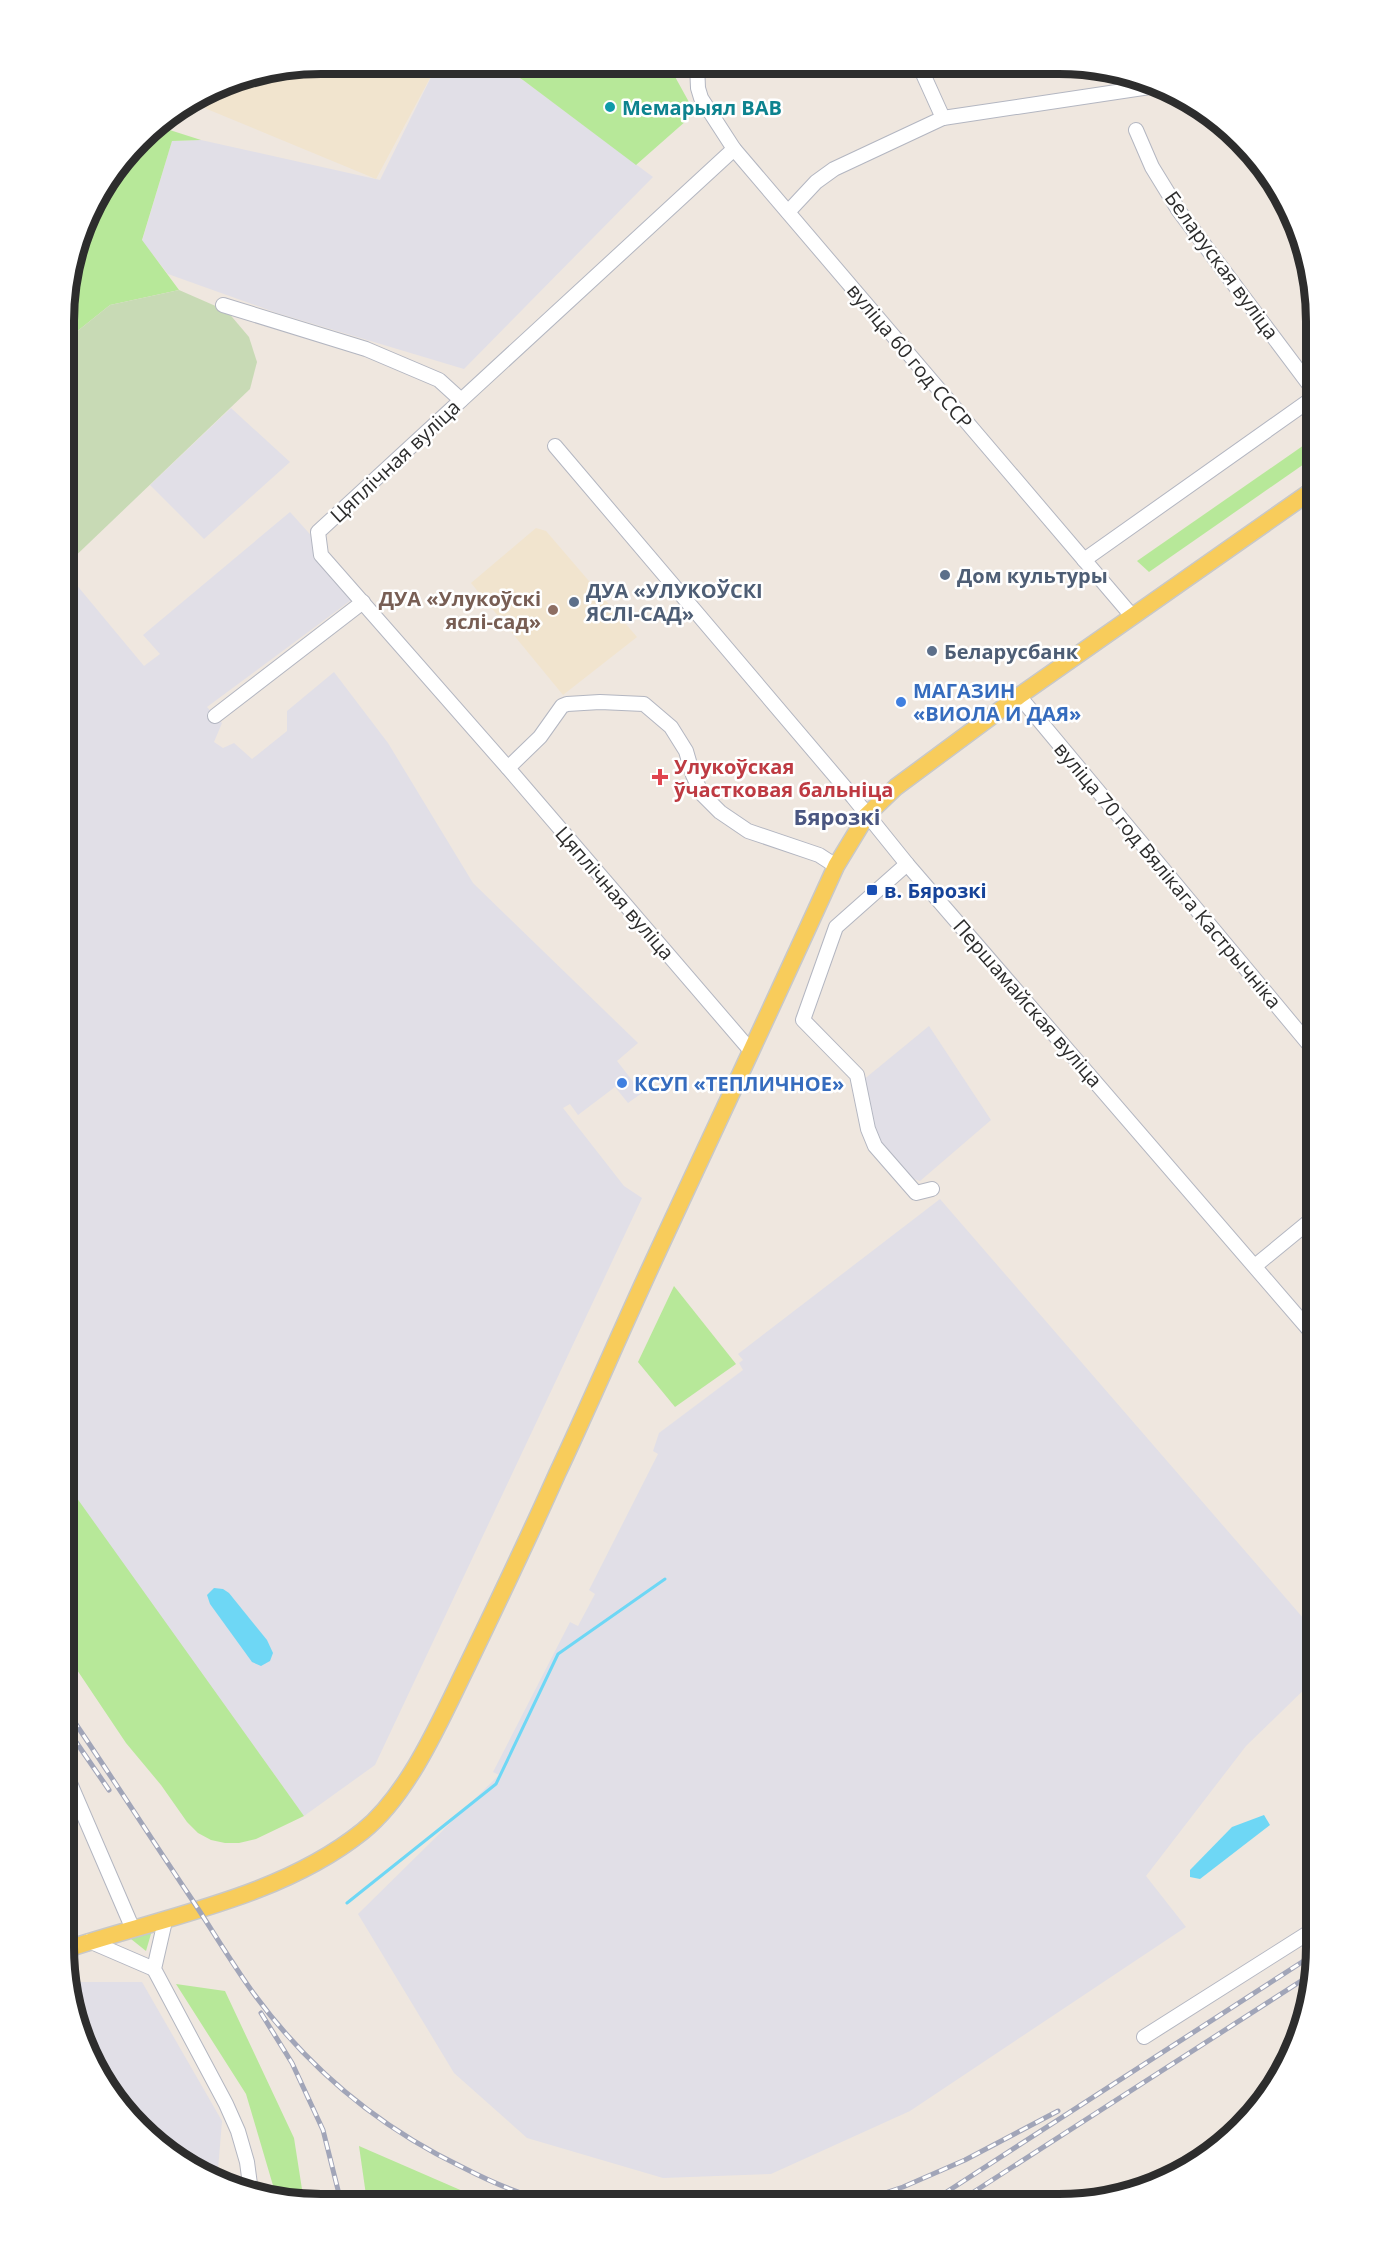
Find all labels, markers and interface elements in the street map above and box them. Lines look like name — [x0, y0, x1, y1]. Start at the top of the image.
place label: Мемарыял ВАВ — [622, 94, 782, 121]
marker: Мемарыял ВАВ — [603, 100, 617, 114]
street label: Беларуская вуліца — [1159, 185, 1285, 345]
street label: вуліца 60 год СССР — [841, 278, 979, 434]
street label: Цяплічная вуліца — [324, 394, 466, 528]
place label: Дом культуры — [957, 562, 1108, 589]
marker: Дом культуры — [938, 568, 952, 582]
place label: ДУА «УЛУКОЎСКІ ЯСЛІ-САД» — [585, 577, 763, 627]
place label: ДУА «Улукоўскі яслі-сад» — [379, 585, 541, 635]
marker: ДУА «УЛУКОЎСКІ ЯСЛІ-САД» — [567, 595, 581, 609]
marker: ДУА «Улукоўскі яслі-сад» — [546, 603, 560, 617]
place label: Беларусбанк — [944, 638, 1079, 665]
marker: Беларусбанк — [925, 644, 939, 658]
place label: МАГАЗИН «ВИОЛА И ДАЯ» — [913, 677, 1081, 727]
marker: МАГАЗИН «ВИОЛА И ДАЯ» — [894, 695, 908, 709]
street label: вуліца 70 год Вялікага Кастрычніка — [1048, 736, 1288, 1014]
place label: Улукоўская ўчастковая бальніца — [674, 753, 893, 803]
marker: Улукоўская ўчастковая бальніца — [651, 768, 669, 786]
district label: Бярозкі — [793, 801, 881, 831]
street label: Цяплічная вуліца — [550, 821, 680, 965]
place label: в. Бярозкі — [884, 877, 987, 904]
marker: в. Бярозкі — [865, 883, 879, 897]
street label: Першамайская вуліца — [947, 913, 1109, 1093]
place label: КСУП «ТЕПЛИЧНОЕ» — [634, 1070, 844, 1097]
marker: КСУП «ТЕПЛИЧНОЕ» — [615, 1076, 629, 1090]

